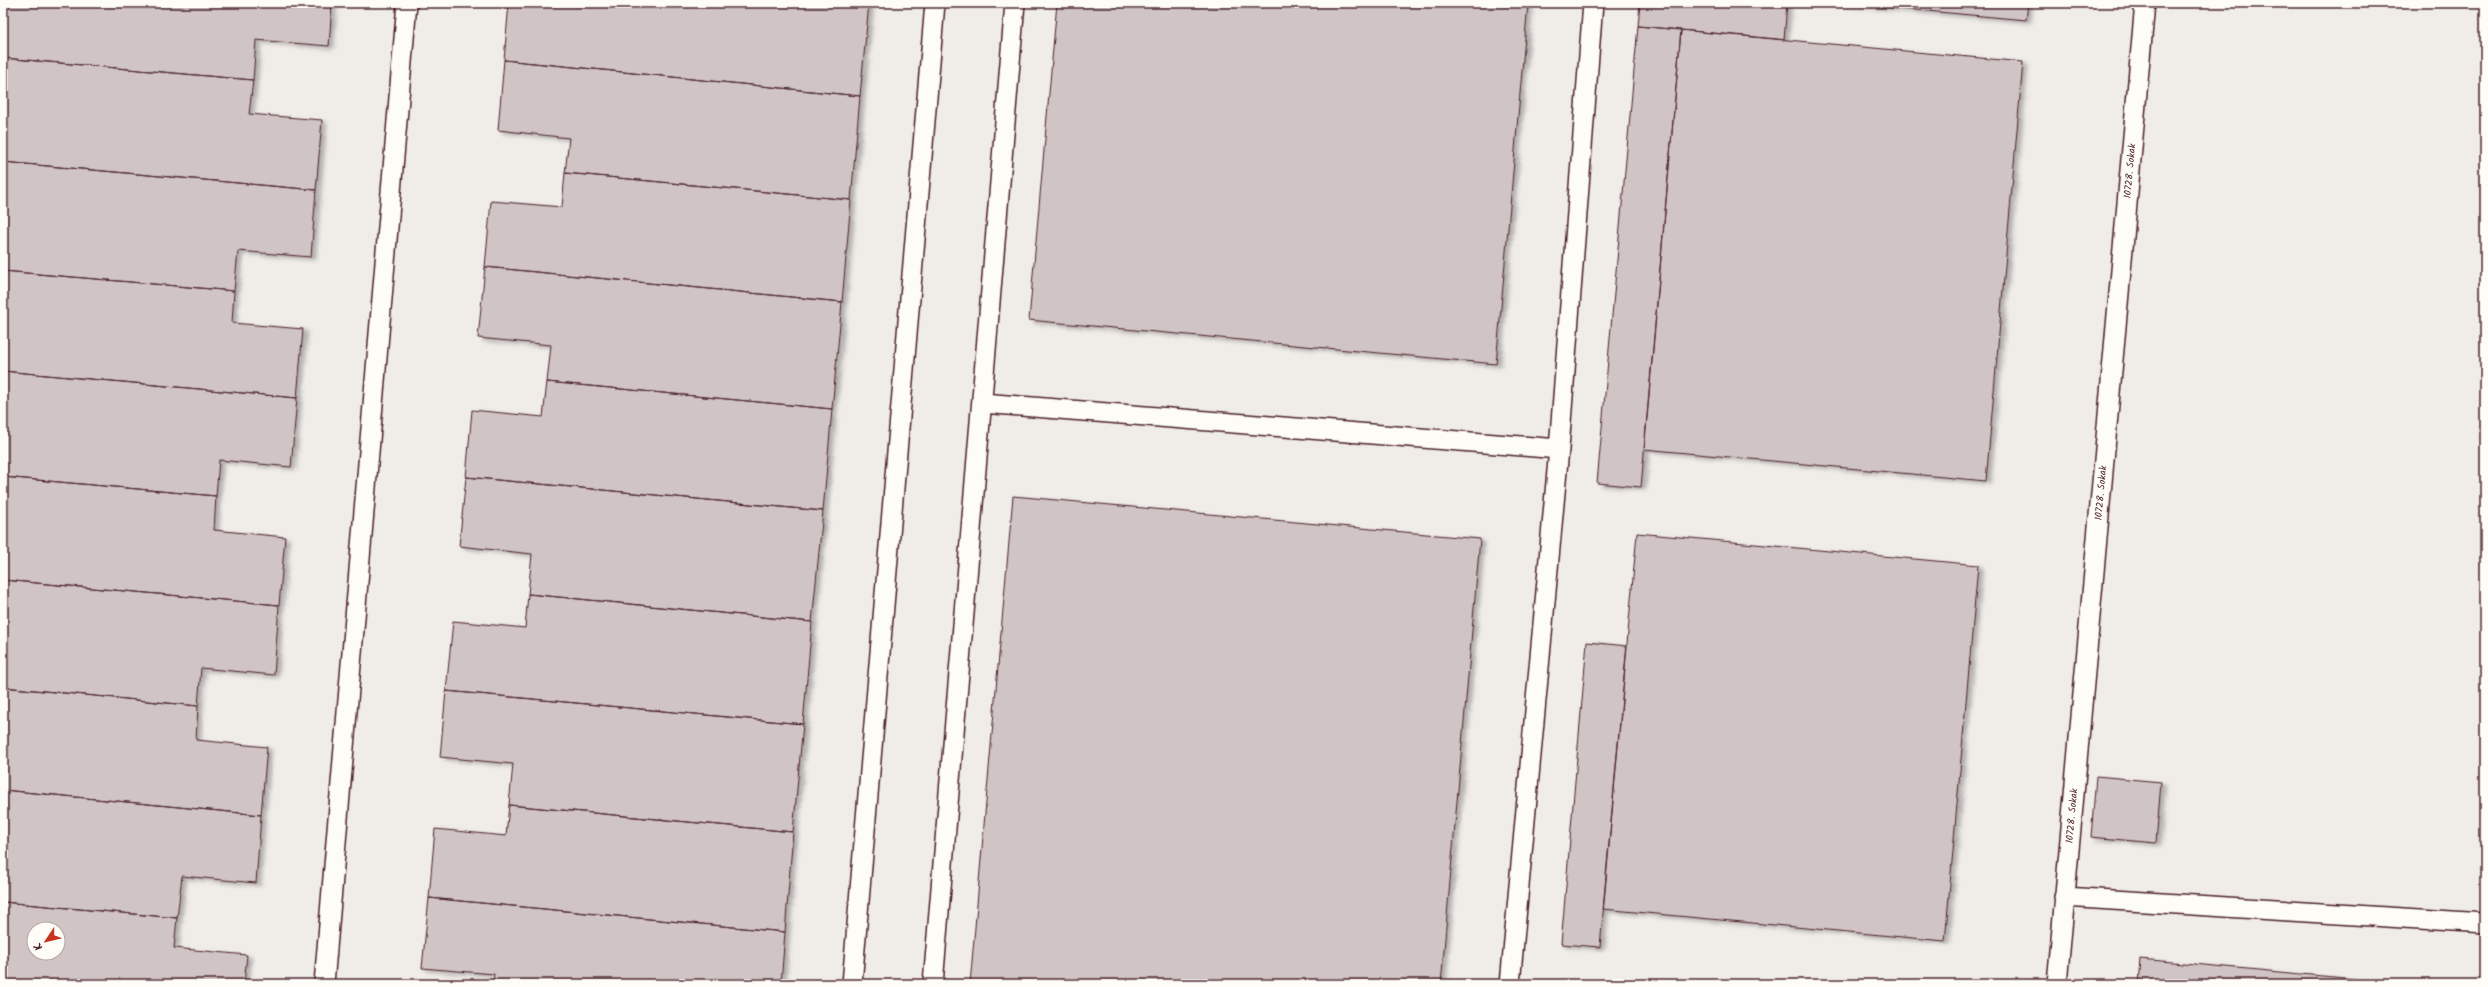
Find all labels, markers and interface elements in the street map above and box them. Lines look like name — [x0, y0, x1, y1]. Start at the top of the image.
street label: 10728. Sokak — [2120, 143, 2140, 199]
street label: 10728. Sokak — [2091, 465, 2111, 521]
street label: 10728. Sokak — [2062, 788, 2082, 844]
north arrow — [26, 921, 66, 961]
text: K — [29, 938, 48, 954]

